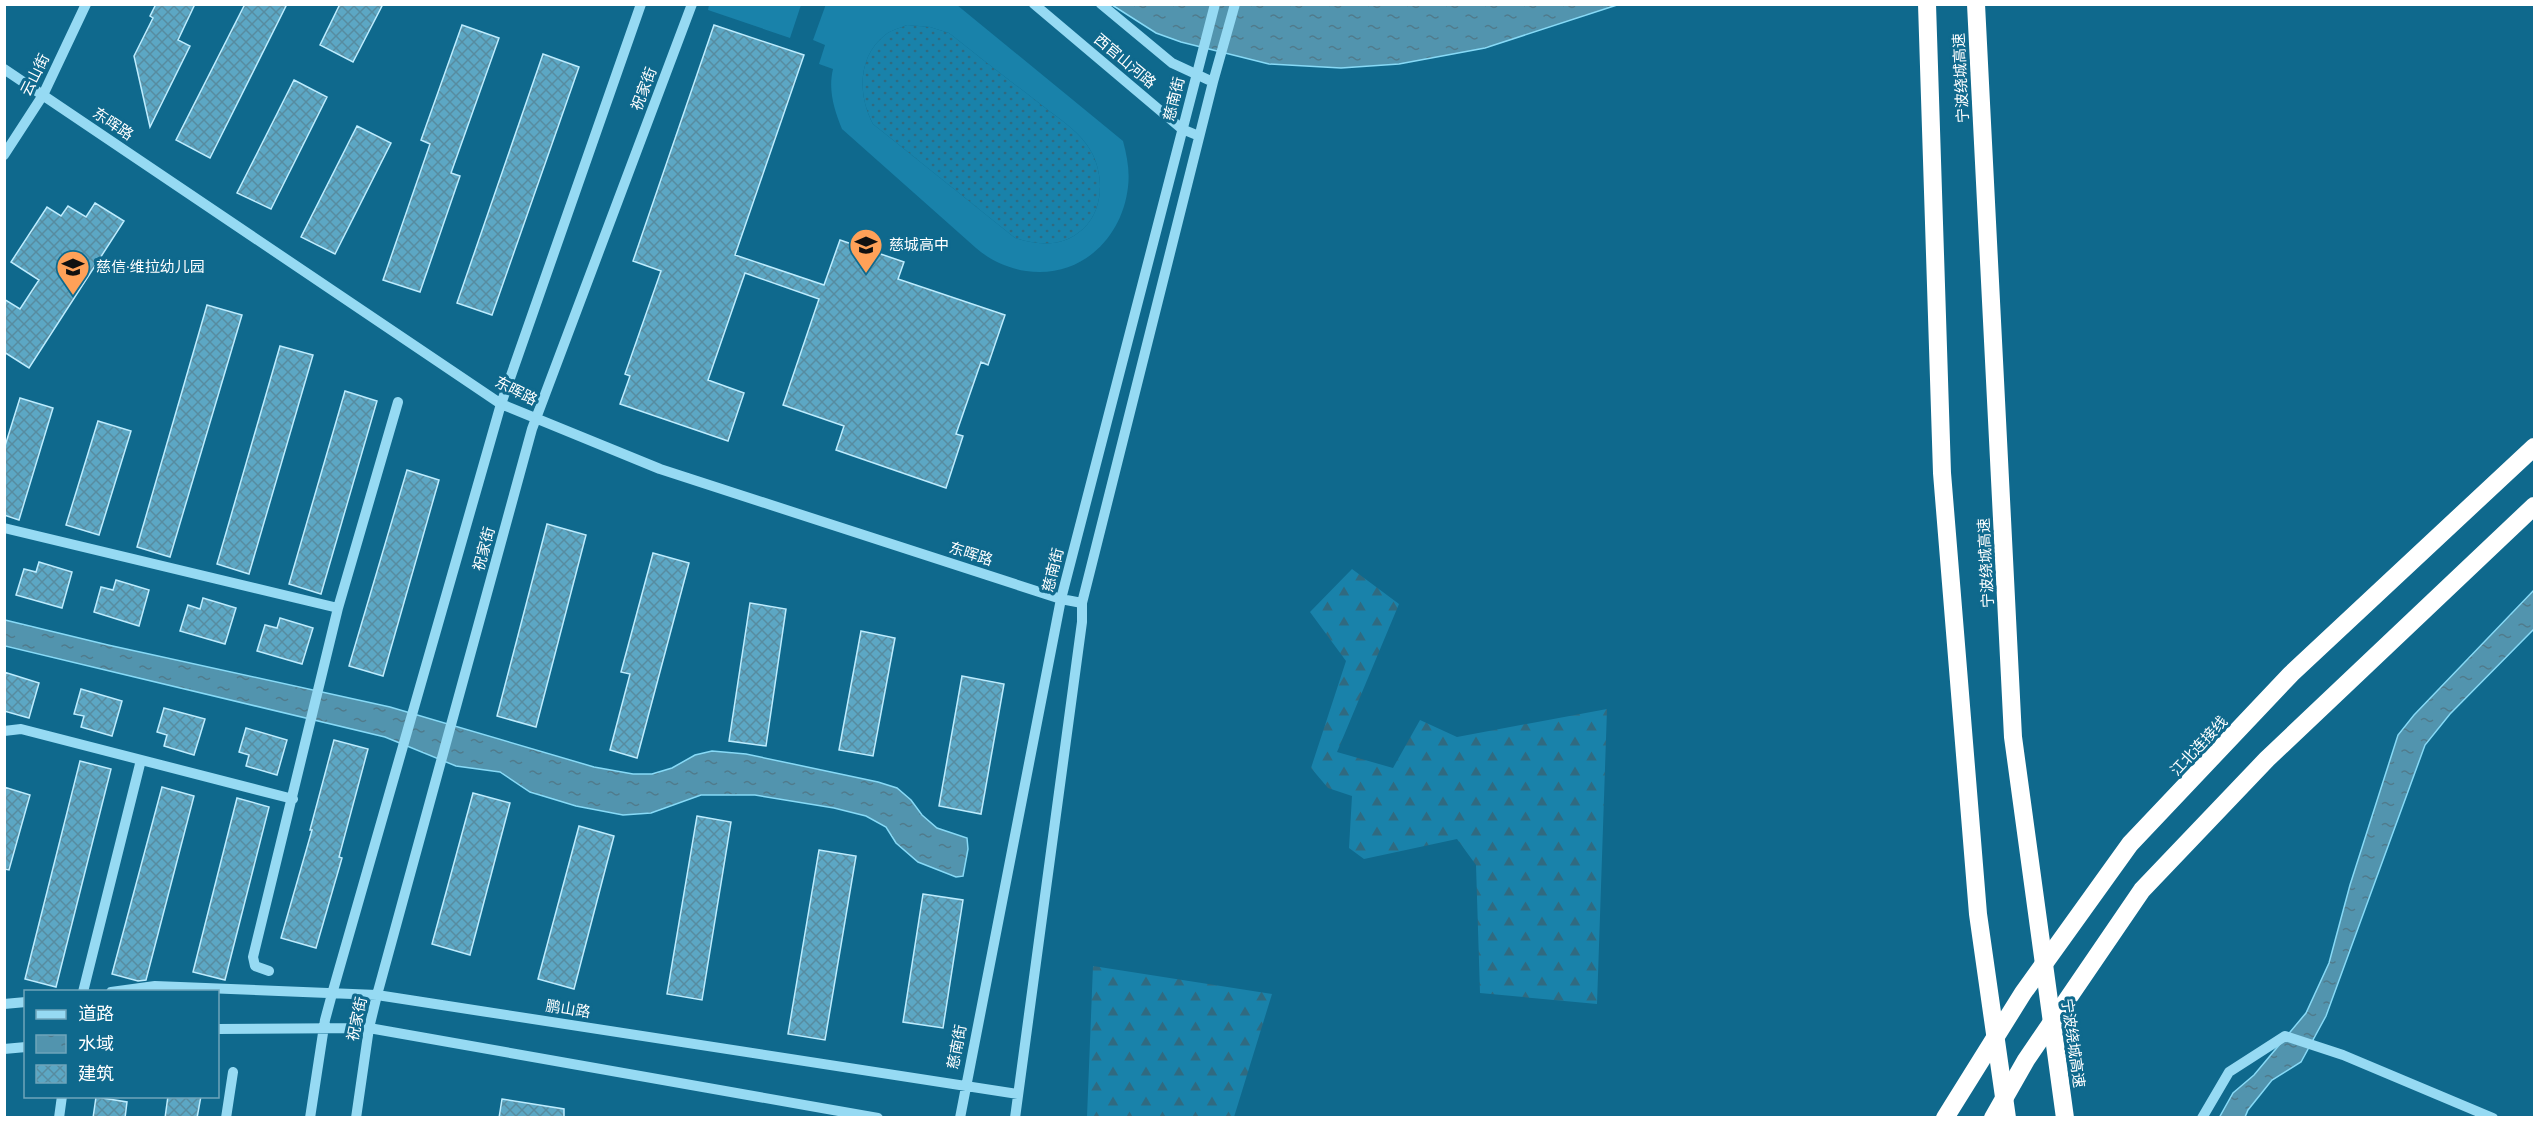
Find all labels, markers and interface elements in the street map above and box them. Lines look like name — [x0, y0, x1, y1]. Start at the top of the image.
street label: 西官山河路 — [1090, 30, 1160, 92]
street label: 宁波绕城高速 — [1950, 33, 1972, 123]
street label: 云山街 — [17, 51, 53, 99]
street label: 祝家街 — [628, 65, 660, 113]
street label: 慈南街 — [1160, 75, 1188, 123]
street label: 东晖路 — [89, 104, 137, 144]
school or university icon: 慈城高中 — [848, 227, 884, 274]
place label: 慈城高中 — [889, 236, 949, 254]
school or university icon: 慈信·维拉幼儿园 — [55, 249, 91, 296]
place label: 慈信·维拉幼儿园 — [96, 258, 205, 276]
street label: 东晖路 — [492, 373, 540, 409]
street label: 宁波绕城高速 — [1975, 518, 1997, 608]
street label: 祝家街 — [469, 525, 499, 573]
street label: 东晖路 — [947, 538, 995, 570]
street label: 慈南街 — [1039, 546, 1067, 594]
street label: 江北连接线 — [2167, 712, 2231, 780]
legend — [24, 990, 219, 1098]
street label: 祝家街 — [344, 995, 370, 1043]
street label: 鹏山路 — [544, 997, 592, 1021]
street label: 宁波绕城高速 — [2058, 997, 2088, 1089]
text: 道路 — [78, 1003, 114, 1025]
street label: 慈南街 — [944, 1023, 970, 1071]
text: 水域 — [78, 1033, 114, 1055]
text: 建筑 — [78, 1063, 114, 1085]

